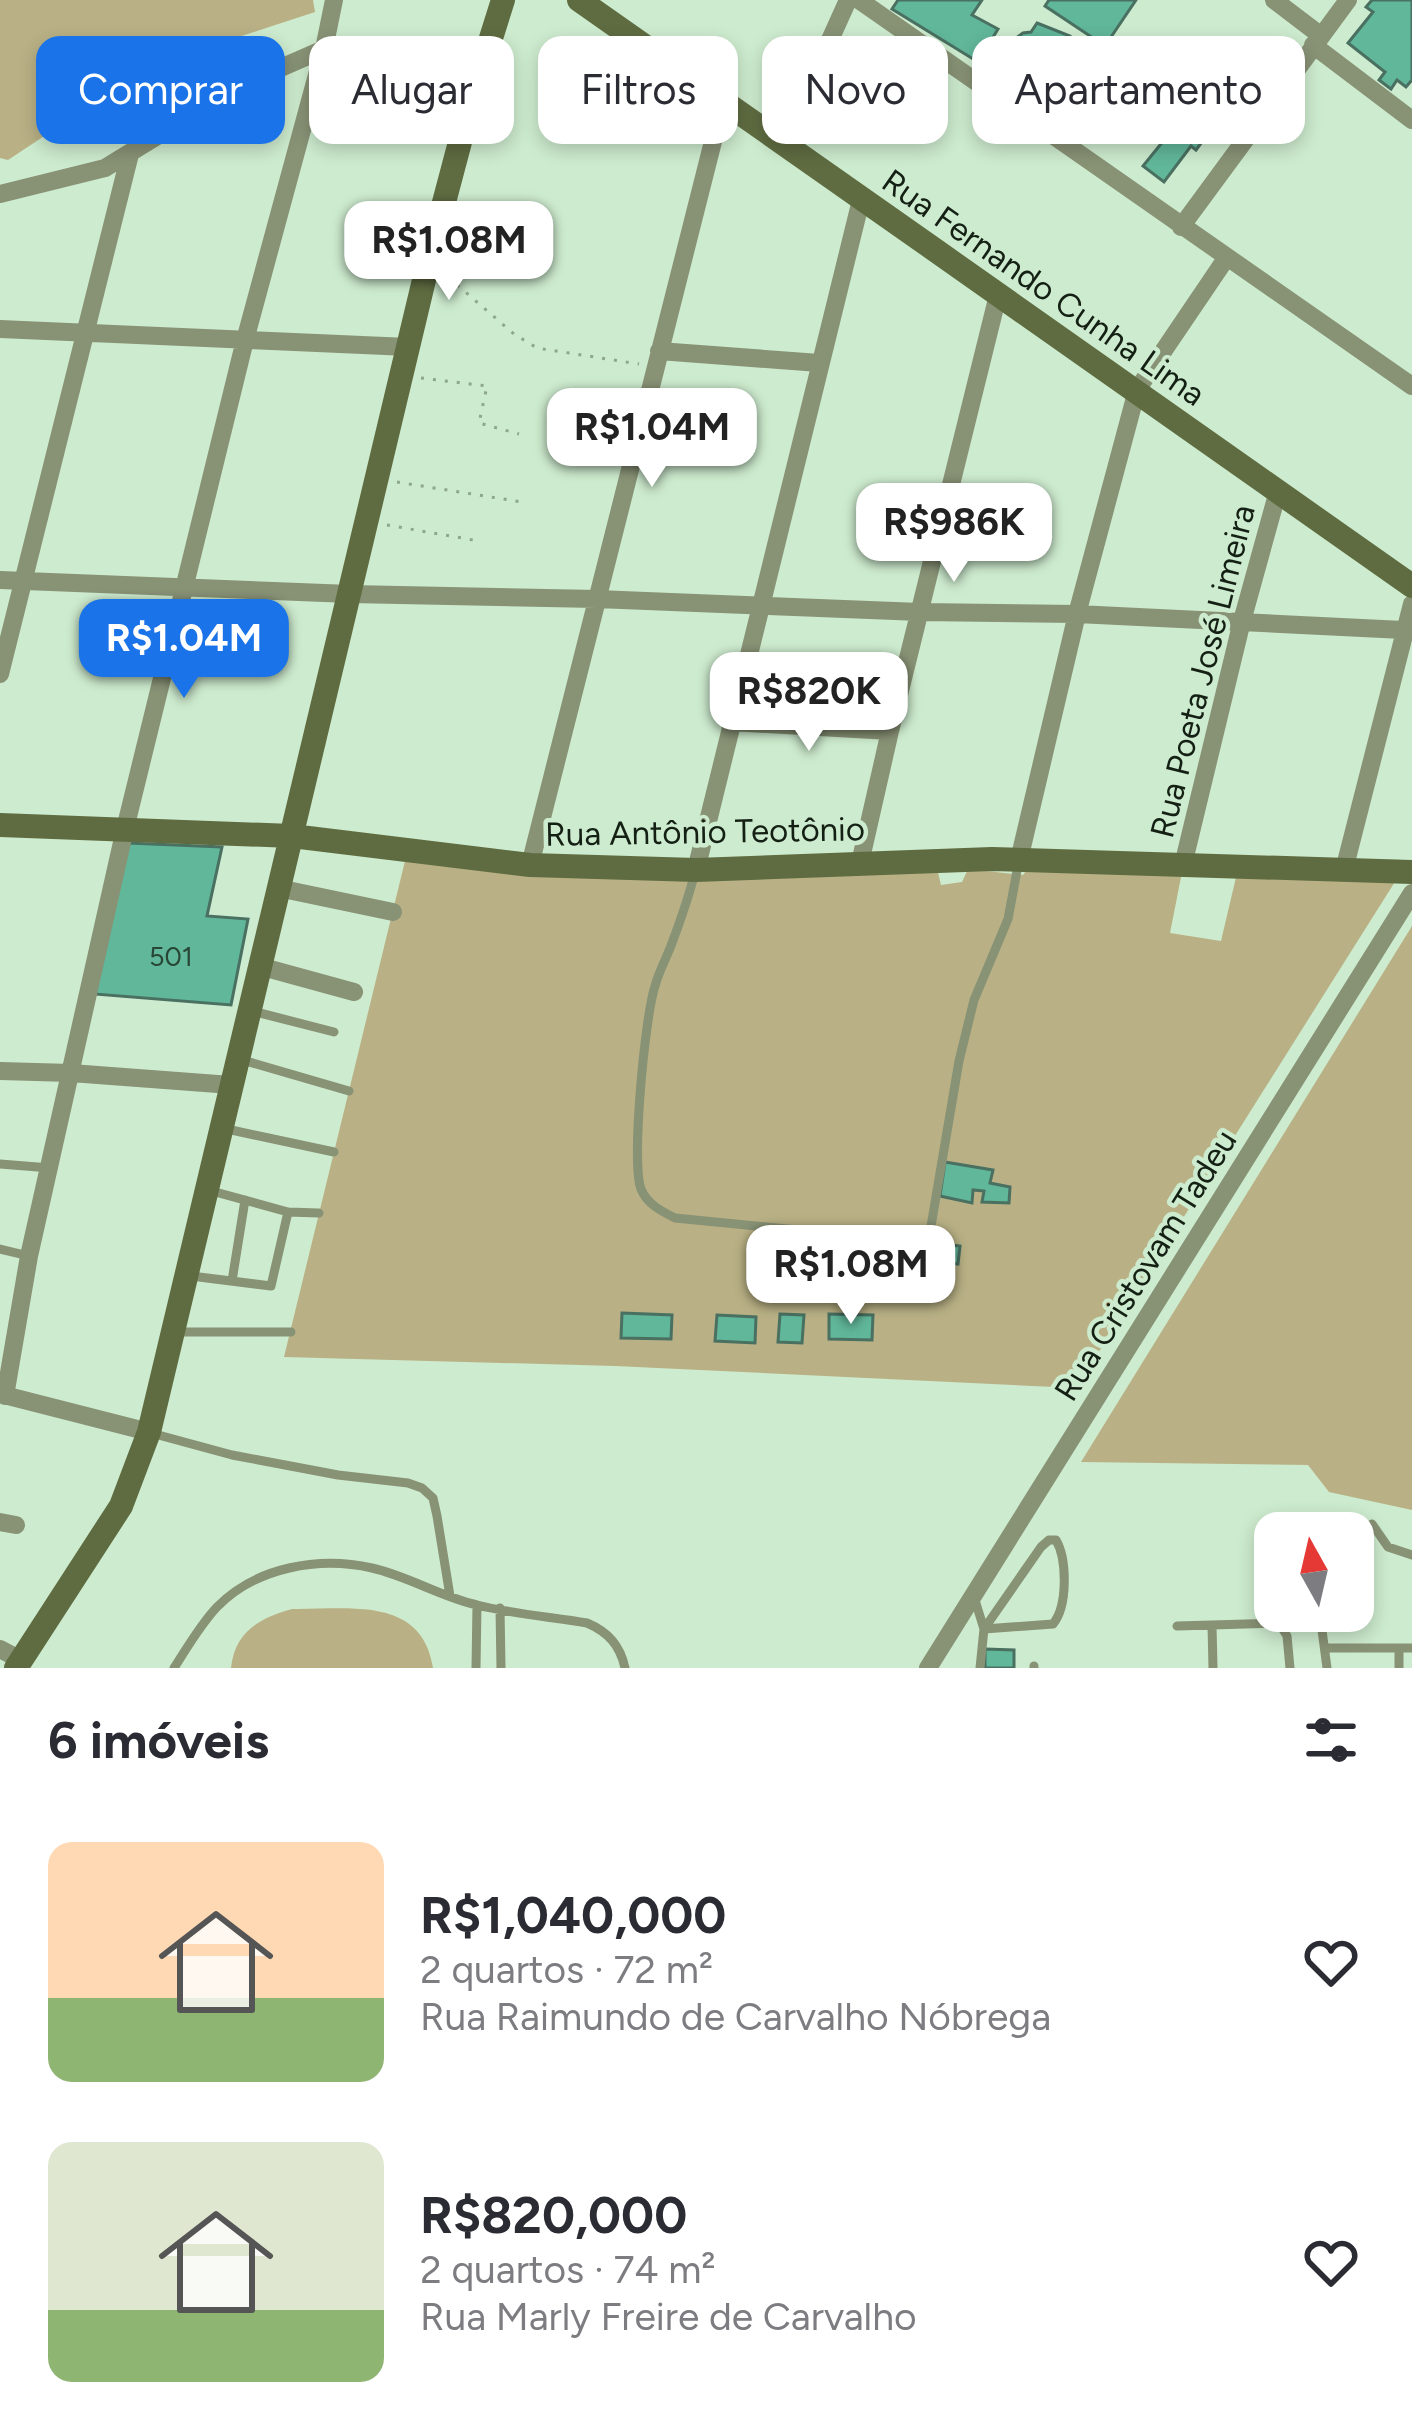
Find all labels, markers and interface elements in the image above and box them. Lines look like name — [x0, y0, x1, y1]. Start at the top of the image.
chip: Comprar — [36, 36, 285, 144]
chip: Alugar — [309, 36, 514, 144]
chip: Filtros — [538, 36, 738, 144]
chip: Novo — [762, 36, 948, 144]
chip: Apartamento — [972, 36, 1305, 144]
street label: Rua Fernando Cunha Lima — [875, 161, 1213, 414]
pin: R$1.08M — [338, 201, 560, 303]
text: R$1.08M — [371, 216, 527, 263]
pin: R$1.04M — [541, 388, 763, 490]
text: R$1.04M — [574, 403, 730, 450]
pin: R$986K — [856, 483, 1052, 585]
text: R$986K — [883, 498, 1025, 545]
street label: Rua Poeta José Limeira — [1142, 501, 1263, 842]
pin: R$1.04M — [73, 599, 295, 701]
text: R$1.04M — [106, 614, 262, 661]
pin: R$820K — [711, 652, 907, 754]
text: R$820K — [737, 667, 881, 714]
street label: Rua Antônio Teotônio — [545, 809, 865, 854]
house number: 501 — [149, 940, 193, 973]
street label: Rua Cristovam Tadeu — [1046, 1123, 1245, 1408]
pin: R$1.08M — [740, 1225, 962, 1327]
text: R$1.08M — [773, 1240, 929, 1287]
north arrow — [1254, 1512, 1374, 1632]
map controls — [1254, 1512, 1374, 1632]
icon: filters — [1298, 1707, 1364, 1773]
text: 6 imóveis — [48, 1710, 269, 1771]
text: R$1,040,000 — [420, 1885, 726, 1946]
icon: home — [144, 1890, 288, 2034]
icon: heart — [1298, 1929, 1364, 1995]
text: 2 quartos · 72 m² — [420, 1946, 713, 1993]
text: Rua Raimundo de Carvalho Nóbrega — [420, 1993, 1051, 2040]
text: R$820,000 — [420, 2185, 687, 2246]
icon: home — [144, 2190, 288, 2334]
icon: heart — [1298, 2229, 1364, 2295]
text: 2 quartos · 74 m² — [420, 2246, 715, 2293]
text: Rua Marly Freire de Carvalho — [420, 2293, 917, 2340]

